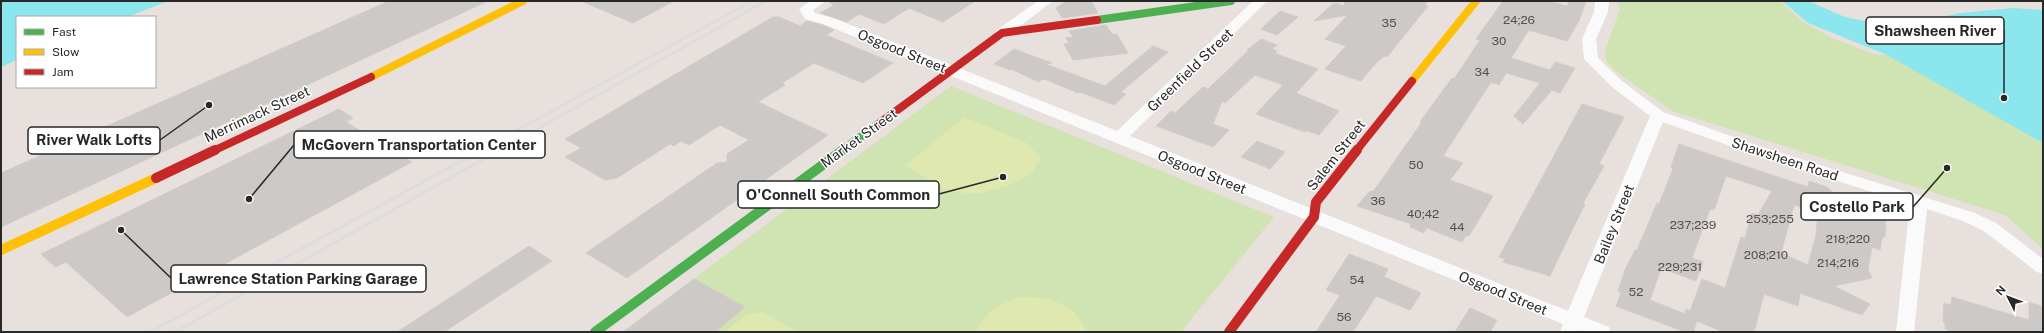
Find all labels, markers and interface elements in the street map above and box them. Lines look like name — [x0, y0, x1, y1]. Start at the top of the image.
house number: 24;26 — [1503, 13, 1535, 27]
legend — [16, 16, 156, 88]
house number: 35 — [1381, 16, 1397, 30]
callout: Shawsheen River — [1866, 17, 2004, 44]
text: Shawsheen River — [1874, 22, 1996, 39]
text: Fast — [52, 25, 77, 39]
street label: Greenfield Street — [1144, 25, 1236, 115]
street label: Osgood Street — [855, 26, 949, 76]
house number: 30 — [1492, 34, 1506, 48]
text: Slow — [52, 45, 80, 59]
text: Jam — [52, 65, 74, 79]
house number: 34 — [1474, 65, 1490, 79]
street label: Merrimack Street — [202, 83, 312, 145]
street label: Market Street — [818, 105, 900, 171]
street label: Salem Street — [1303, 116, 1369, 194]
callout: River Walk Lofts — [28, 127, 160, 154]
text: River Walk Lofts — [36, 131, 152, 148]
callout: McGovern Transportation Center — [294, 131, 545, 158]
street label: Shawsheen Road — [1730, 134, 1840, 184]
text: McGovern Transportation Center — [302, 136, 536, 153]
street label: Osgood Street — [1155, 147, 1249, 197]
house number: 50 — [1408, 158, 1424, 172]
callout: O'Connell South Common — [738, 181, 939, 208]
street label: Bailey Street — [1591, 182, 1637, 266]
text: O'Connell South Common — [746, 186, 930, 203]
callout: Costello Park — [1801, 193, 1913, 220]
house number: 36 — [1371, 194, 1385, 208]
text: Costello Park — [1809, 198, 1905, 215]
house number: 40;42 — [1407, 207, 1439, 221]
house number: 253;255 — [1746, 212, 1794, 226]
house number: 237;239 — [1670, 218, 1716, 232]
house number: 44 — [1449, 220, 1465, 234]
house number: 218;220 — [1826, 232, 1870, 246]
house number: 208;210 — [1744, 248, 1788, 262]
house number: 214;216 — [1817, 256, 1859, 270]
house number: 229;231 — [1658, 260, 1702, 274]
callout: Lawrence Station Parking Garage — [171, 265, 426, 292]
street label: Osgood Street — [1456, 268, 1550, 318]
text: Lawrence Station Parking Garage — [178, 270, 418, 287]
house number: 54 — [1349, 273, 1365, 287]
north arrow — [1988, 277, 2028, 317]
text: N — [1993, 283, 2008, 298]
house number: 52 — [1629, 285, 1643, 299]
house number: 56 — [1336, 310, 1352, 324]

